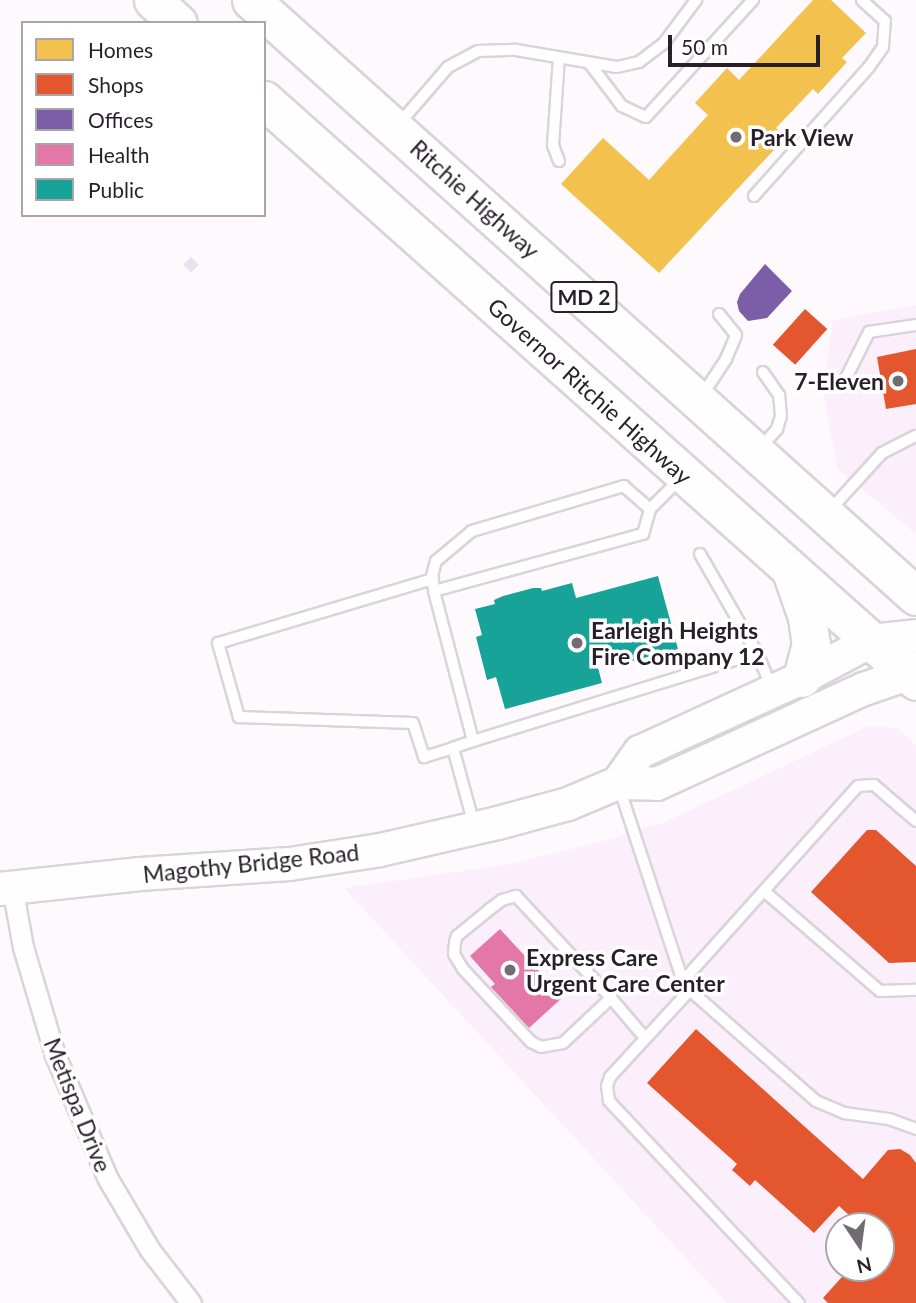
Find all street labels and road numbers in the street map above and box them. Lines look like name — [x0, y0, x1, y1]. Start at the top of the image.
street label: Ritchie Highway — [405, 134, 545, 264]
road number: MD 2 — [549, 280, 619, 314]
street label: Governor Ritchie Highway — [482, 292, 698, 490]
street label: Magothy Bridge Road — [141, 838, 361, 888]
street label: Metispa Drive — [39, 1034, 117, 1176]

